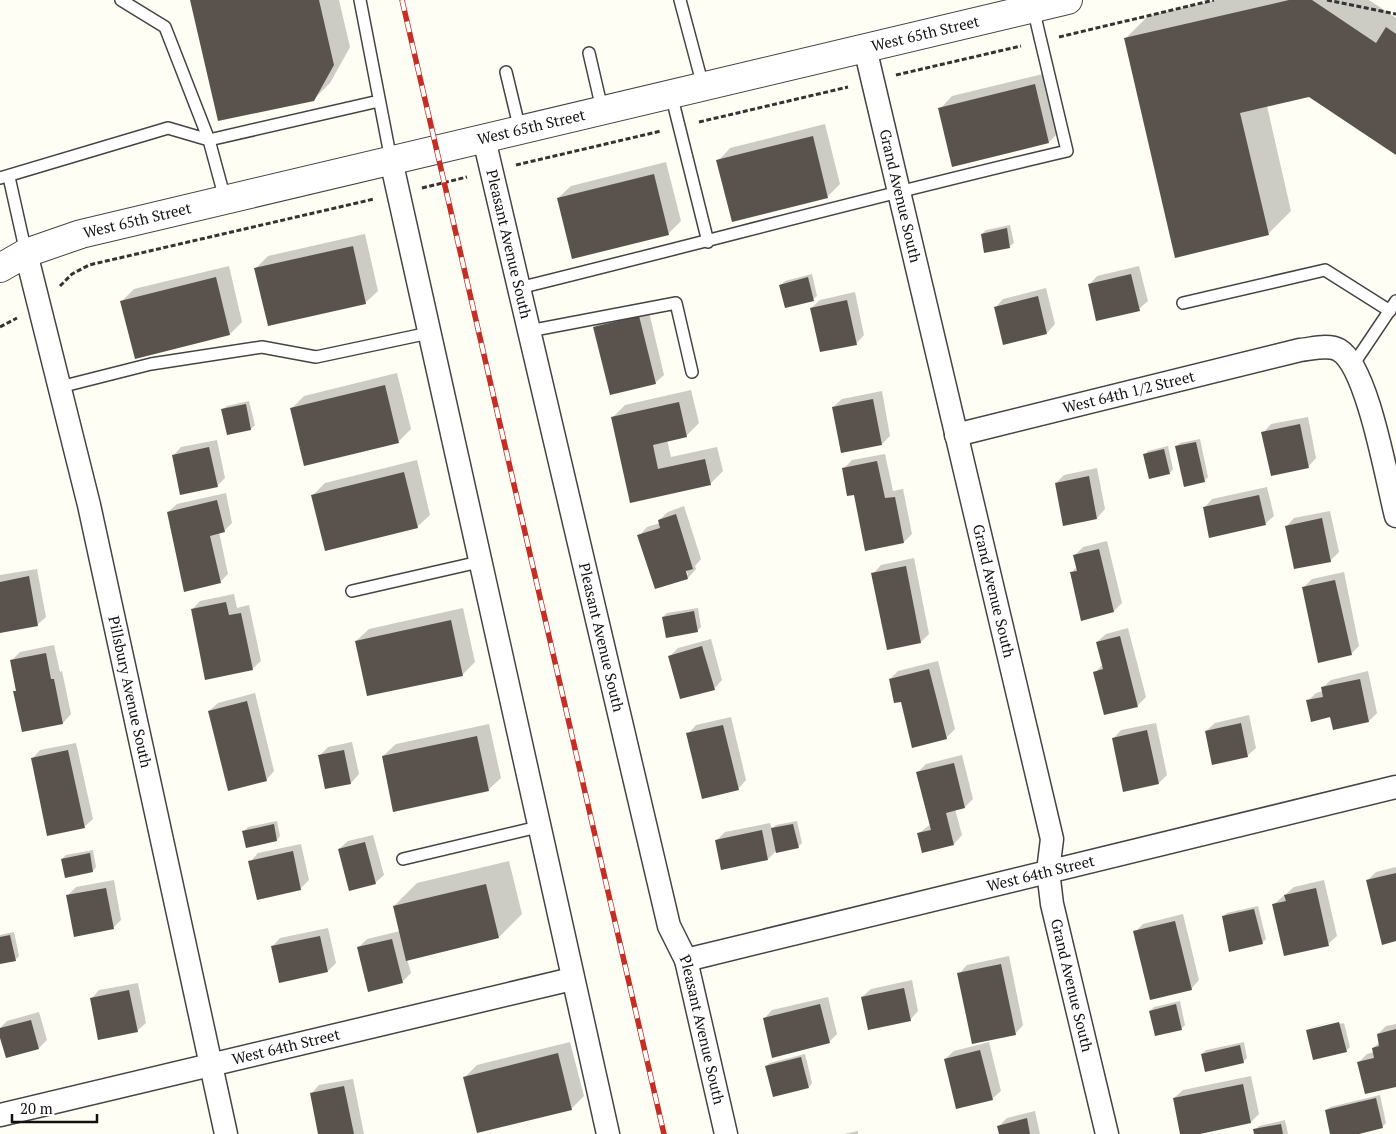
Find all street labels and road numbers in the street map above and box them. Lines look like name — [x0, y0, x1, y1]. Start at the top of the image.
street label: West 65th Street — [869, 10, 982, 55]
street label: West 65th Street — [475, 104, 588, 149]
street label: Grand Avenue South — [876, 127, 926, 265]
street label: Pleasant Avenue South — [482, 167, 537, 321]
street label: West 65th Street — [81, 197, 193, 242]
street label: West 64th 1/2 Street — [1061, 365, 1197, 417]
street label: Grand Avenue South — [969, 522, 1020, 660]
street label: Pleasant Avenue South — [575, 561, 629, 714]
street label: Pillsbury Avenue South — [104, 614, 157, 770]
street label: West 64th Street — [984, 850, 1097, 895]
street label: Grand Avenue South — [1047, 916, 1098, 1054]
street label: Pleasant Avenue South — [676, 951, 730, 1106]
street label: West 64th Street — [230, 1023, 342, 1069]

